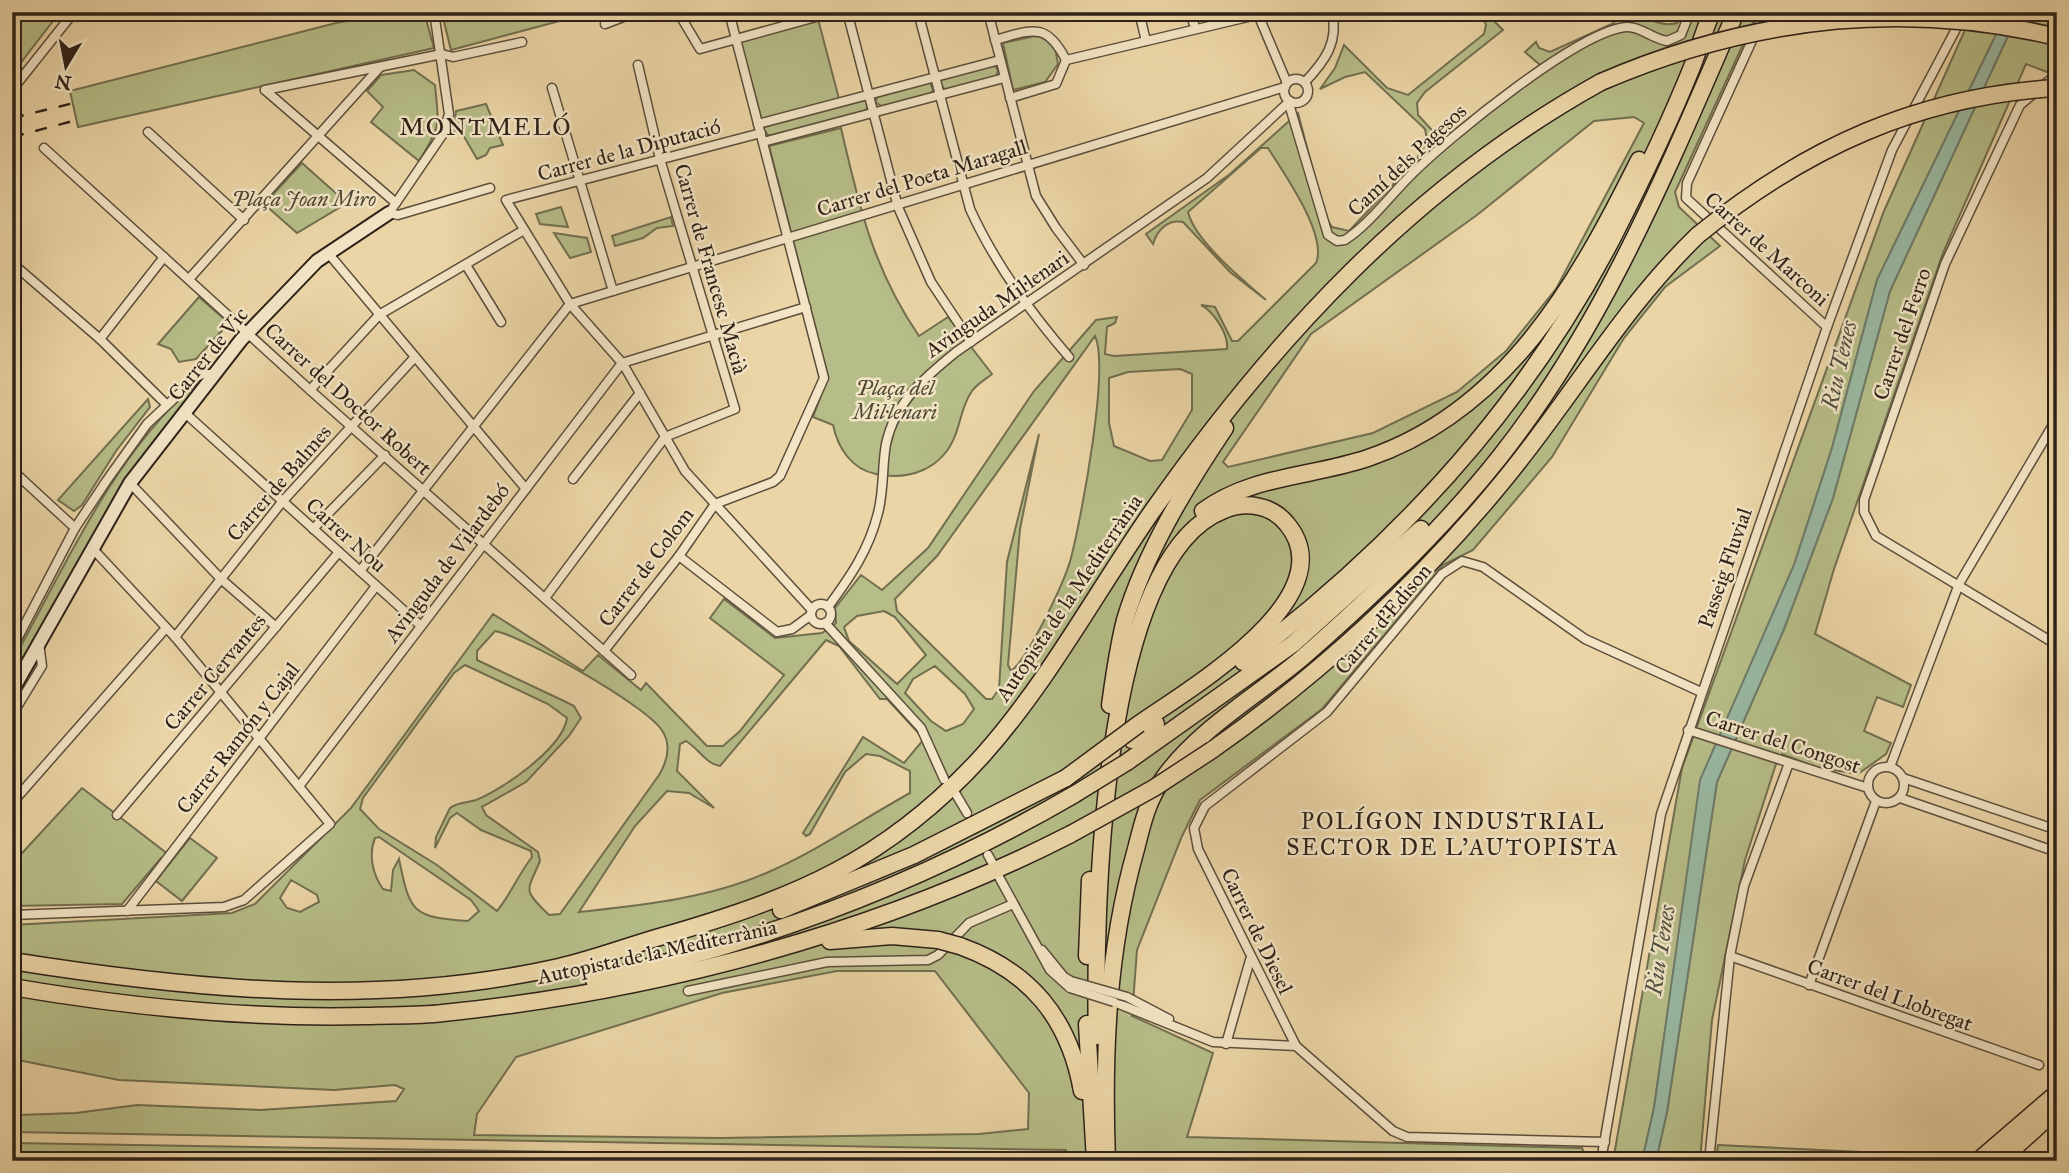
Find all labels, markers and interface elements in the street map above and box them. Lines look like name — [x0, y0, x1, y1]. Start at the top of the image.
north arrow — [32, 32, 102, 102]
text: N — [53, 70, 73, 95]
street label: Camí dels Pagesos — [1342, 98, 1472, 222]
district label: MONTMELÓ — [399, 112, 573, 142]
street label: Carrer de la Diputació — [535, 113, 724, 187]
street label: Carrer del Poeta Maragall — [814, 134, 1031, 222]
street label: Carrer de Francesc Macià — [668, 161, 754, 377]
park label: Plaça Joan Miro — [232, 186, 376, 212]
street label: Carrer de Marconi — [1699, 186, 1835, 312]
street label: Avinguda Mil·lenari — [919, 245, 1074, 364]
street label: Carrer del Ferro — [1867, 264, 1937, 403]
street label: Carrer de Vic — [162, 302, 254, 406]
street label: Carrer del Doctor Robert — [259, 317, 437, 481]
water label: Riu Tenes — [1815, 317, 1863, 413]
park label: Plaça del Mil·lenari — [851, 375, 937, 425]
street label: Carrer de Balmes — [221, 419, 337, 547]
street label: Avinguda de Vilardebó — [378, 478, 515, 648]
street label: Autopista de la Mediterrània — [989, 489, 1148, 707]
street label: Carrer Nou — [300, 492, 392, 578]
street label: Carrer de Colom — [593, 502, 700, 632]
street label: Passeig Fluvial — [1692, 504, 1758, 632]
street label: Carrer d'Edison — [1329, 558, 1437, 680]
street label: Carrer Cervantes — [158, 608, 272, 736]
street label: Carrer Ramón y Cajal — [171, 657, 305, 819]
street label: Carrer del Congost — [1702, 705, 1864, 779]
district label: POLÍGON INDUSTRIAL SECTOR DE L'AUTOPISTA — [1286, 806, 1620, 861]
street label: Carrer de Diesel — [1215, 864, 1299, 998]
water label: Riu Tenes — [1639, 903, 1681, 998]
street label: Autopista de la Mediterrània — [534, 914, 779, 990]
street label: Carrer del Llobregat — [1804, 953, 1977, 1037]

